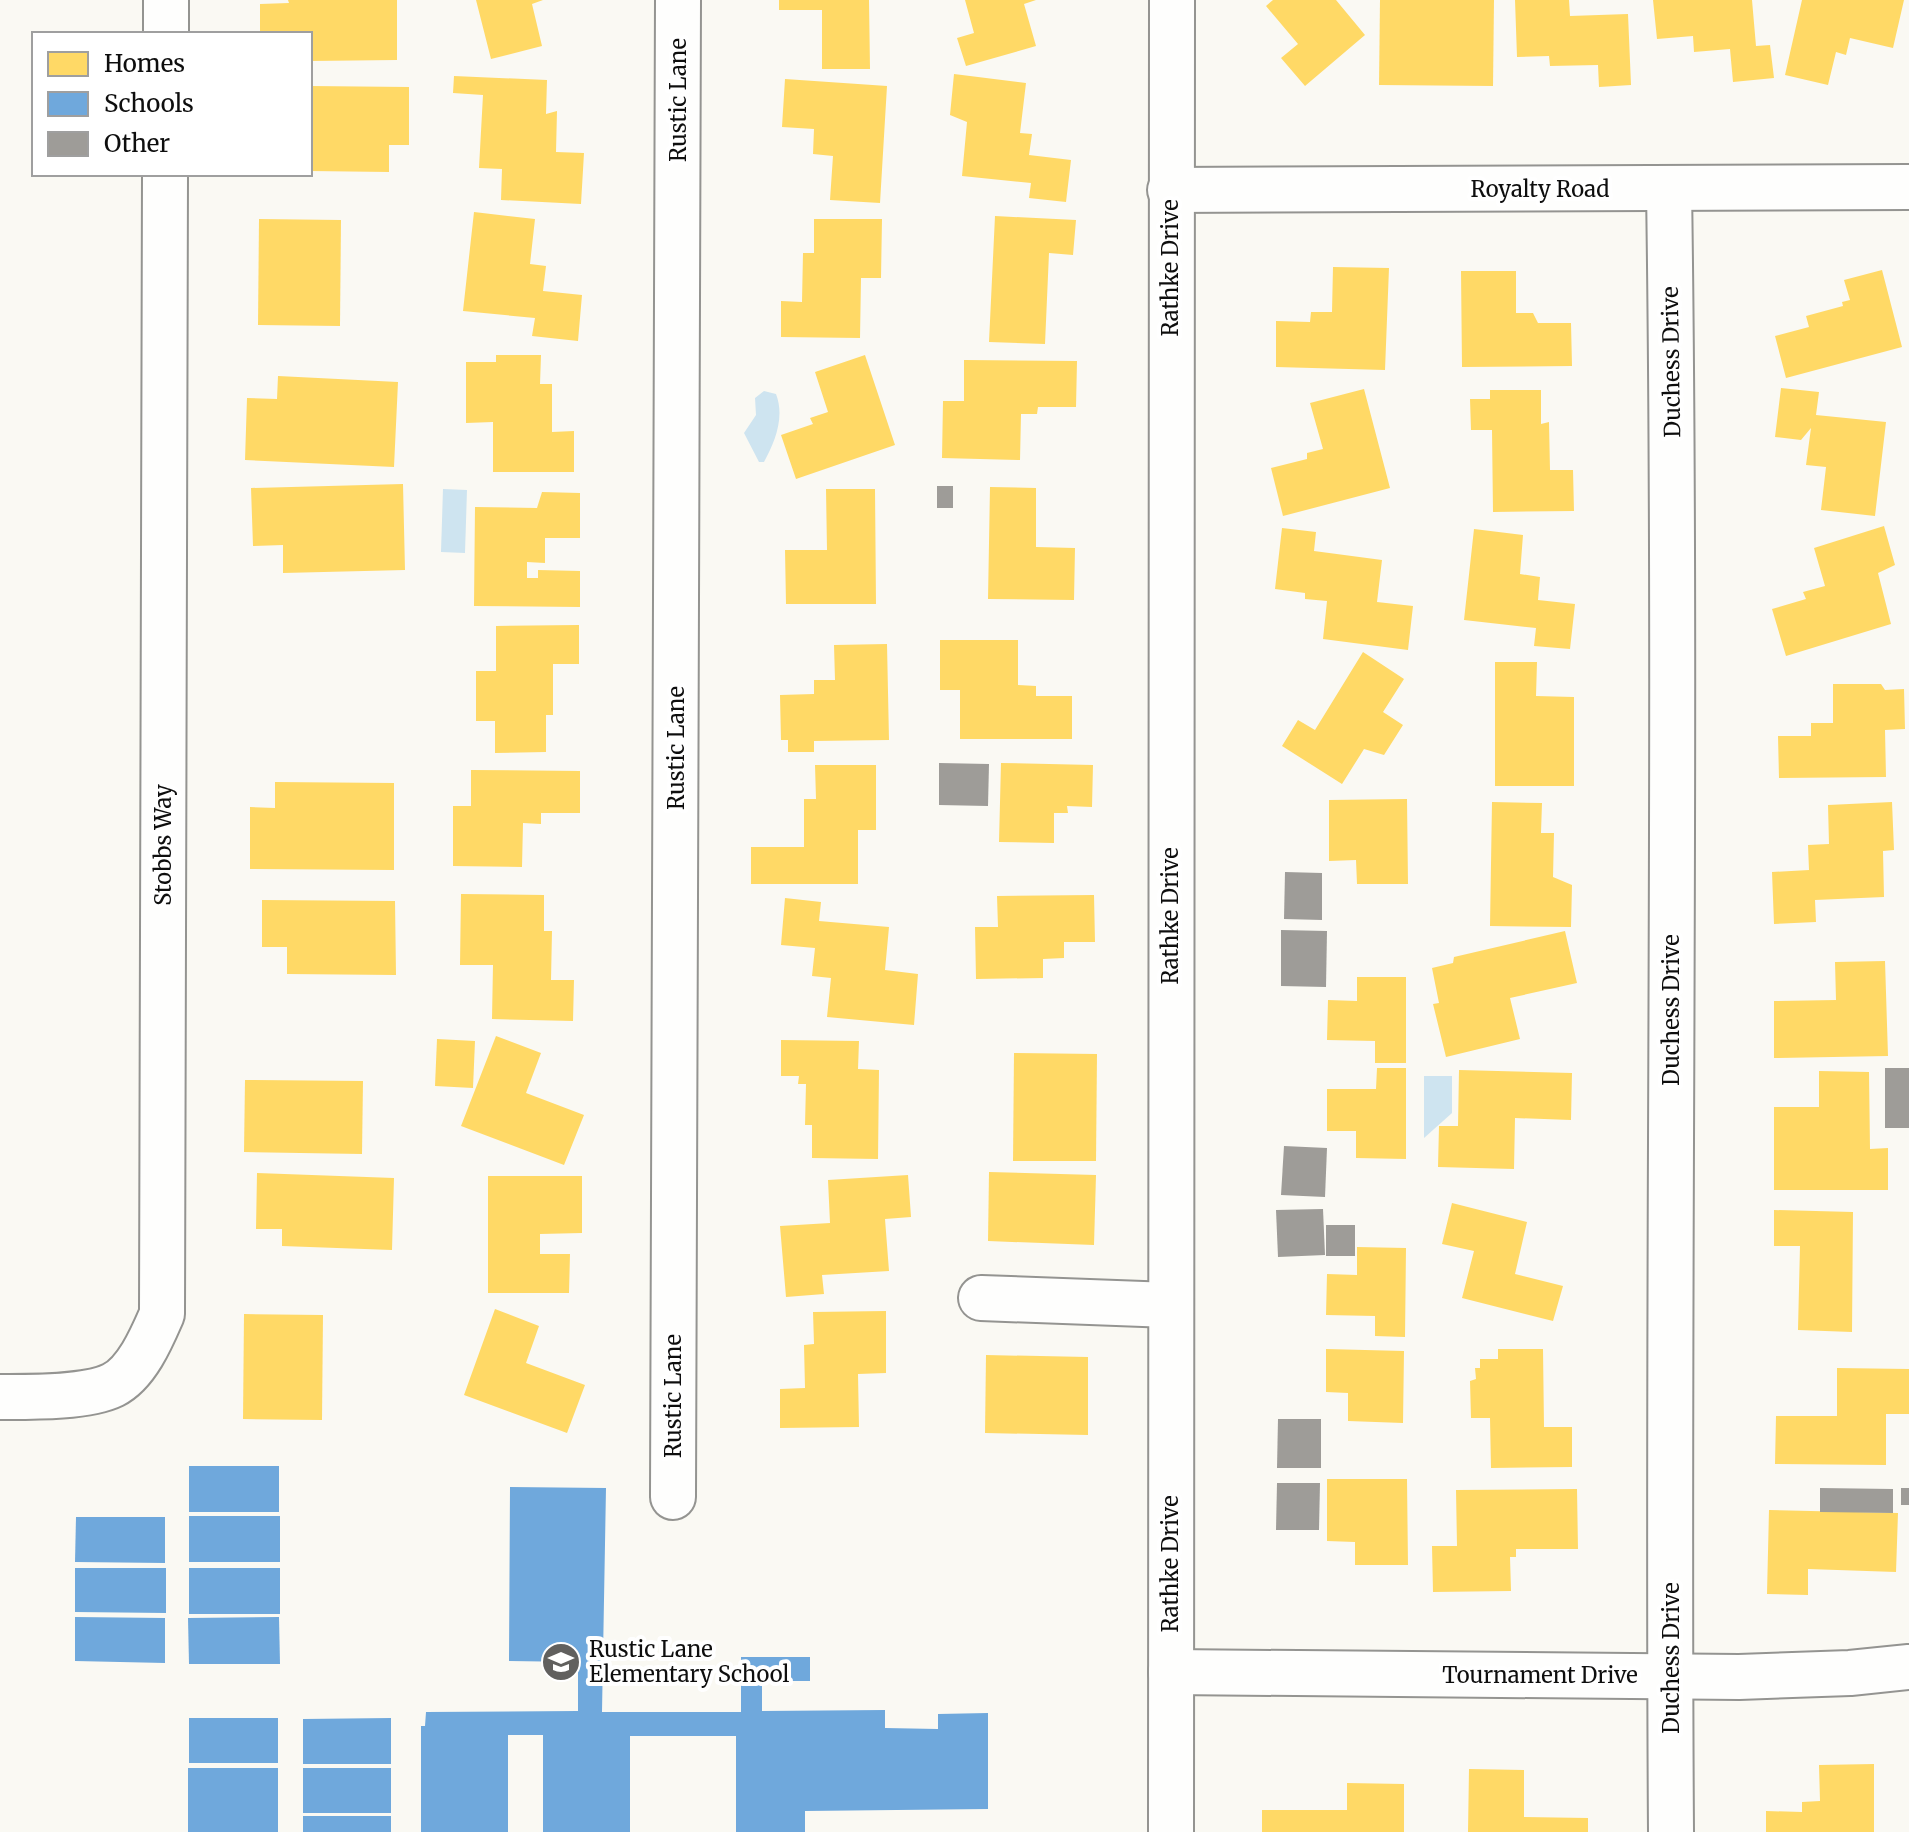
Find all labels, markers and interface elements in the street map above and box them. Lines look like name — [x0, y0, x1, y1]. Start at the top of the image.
legend — [32, 32, 312, 176]
street label: Rustic Lane — [664, 38, 692, 162]
text: Homes — [104, 48, 185, 79]
text: Schools — [104, 88, 194, 119]
text: Other — [104, 128, 170, 159]
street label: Royalty Road — [1471, 175, 1609, 203]
street label: Rathke Drive — [1156, 199, 1184, 337]
street label: Duchess Drive — [1656, 286, 1686, 438]
street label: Rustic Lane — [662, 686, 690, 810]
street label: Stobbs Way — [149, 784, 177, 906]
street label: Rathke Drive — [1156, 847, 1184, 985]
street label: Duchess Drive — [1657, 934, 1685, 1086]
street label: Rustic Lane — [659, 1334, 687, 1458]
street label: Rathke Drive — [1156, 1495, 1184, 1633]
street label: Duchess Drive — [1657, 1582, 1685, 1734]
place label: Rustic Lane Elementary School — [589, 1635, 790, 1688]
school or university icon: Rustic Lane Elementary School — [540, 1641, 582, 1683]
street label: Tournament Drive — [1442, 1661, 1638, 1689]

